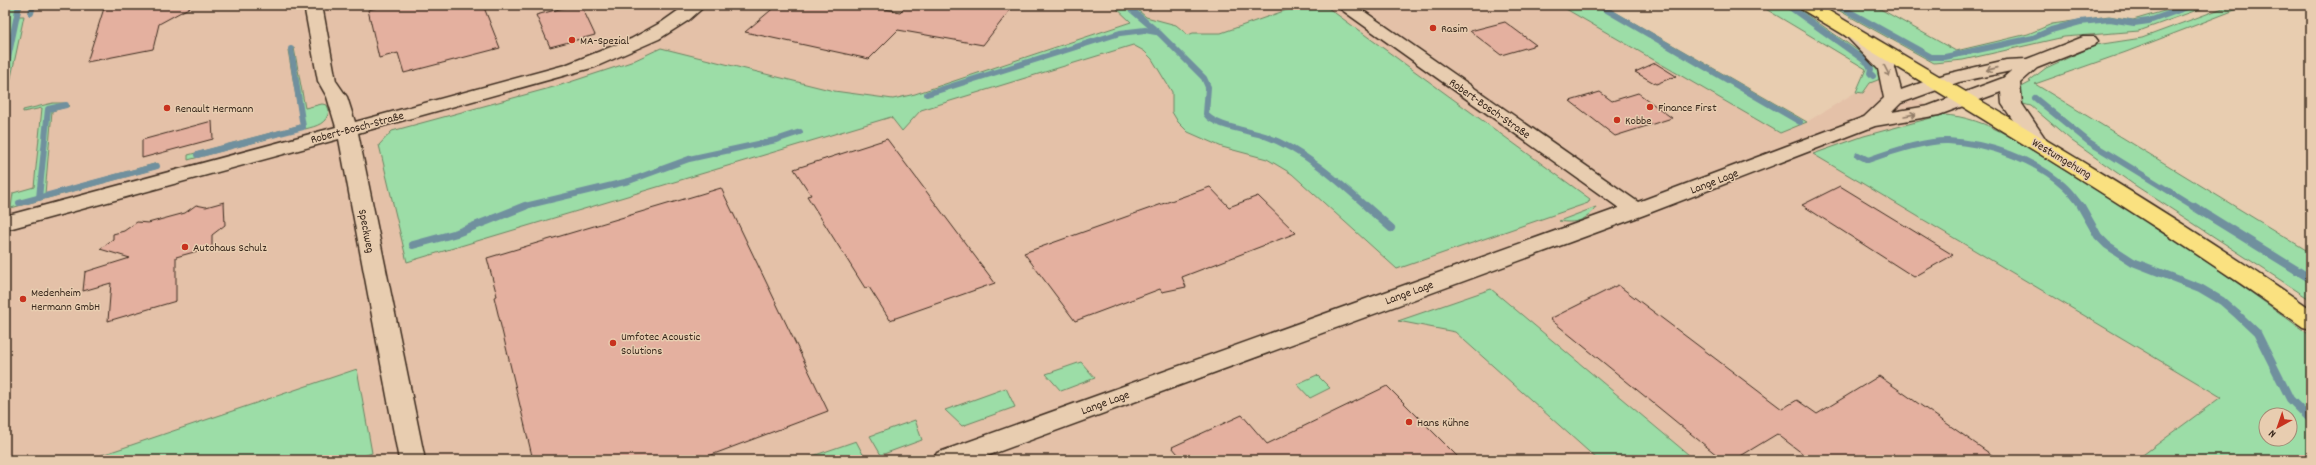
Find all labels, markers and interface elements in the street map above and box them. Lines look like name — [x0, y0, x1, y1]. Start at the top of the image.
place label: Rasim — [1441, 21, 1468, 38]
marker: Rasim — [1428, 23, 1438, 33]
place label: MA-Spezial — [580, 33, 629, 50]
marker: MA-Spezial — [567, 35, 577, 45]
one-way arrow — [1884, 65, 1891, 77]
one-way arrow — [1986, 66, 1999, 74]
street label: Robert-Bosch-Straße — [1445, 75, 1533, 144]
place label: Finance First — [1658, 100, 1717, 117]
place label: Renault Hermann — [175, 101, 254, 118]
marker: Finance First — [1645, 102, 1655, 112]
marker: Renault Hermann — [162, 103, 172, 113]
street label: Robert-Bosch-Straße — [309, 108, 406, 149]
one-way arrow — [1903, 110, 1916, 118]
place label: Kobbe — [1625, 113, 1652, 130]
marker: Kobbe — [1612, 115, 1622, 125]
street label: Westumgehung — [2028, 135, 2094, 184]
street label: Lange Lage — [1688, 165, 1741, 199]
street label: Speckweg — [353, 208, 378, 255]
place label: Autohaus Schulz — [193, 240, 267, 257]
marker: Autohaus Schulz — [180, 242, 190, 252]
street label: Lange Lage — [1383, 277, 1436, 310]
place label: Medenheim Hermann GmbH — [31, 285, 100, 316]
marker: Medenheim Hermann GmbH — [18, 294, 28, 304]
place label: Umfotec Acoustic Solutions — [621, 329, 700, 360]
marker: Umfotec Acoustic Solutions — [608, 338, 618, 348]
street label: Lange Lage — [1079, 387, 1132, 420]
north arrow — [2258, 407, 2298, 447]
place label: Hans Kühne — [1417, 415, 1469, 432]
marker: Hans Kühne — [1404, 417, 1414, 427]
text: N — [2265, 425, 2280, 441]

